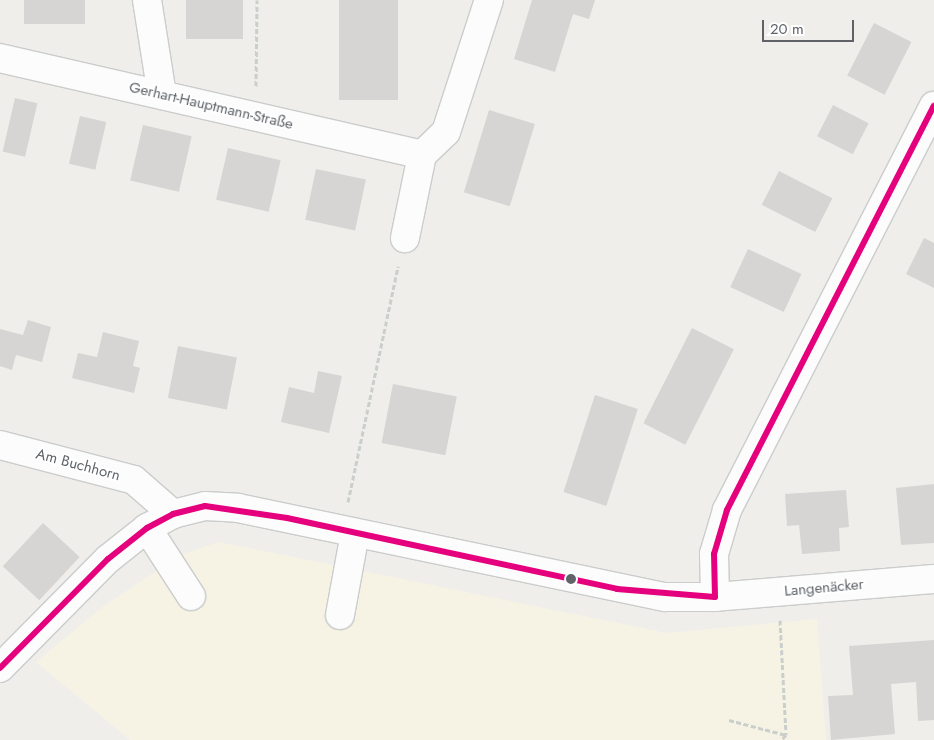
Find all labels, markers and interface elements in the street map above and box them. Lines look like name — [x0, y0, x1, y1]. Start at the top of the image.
scale bar — [764, 10, 856, 42]
text: 20 m — [770, 18, 804, 40]
street label: Gerhart-Hauptmann-Straße — [127, 78, 295, 134]
street label: Am Buchhorn — [34, 445, 122, 485]
unlabelled marker — [566, 574, 576, 584]
street label: Langenäcker — [784, 576, 864, 600]

